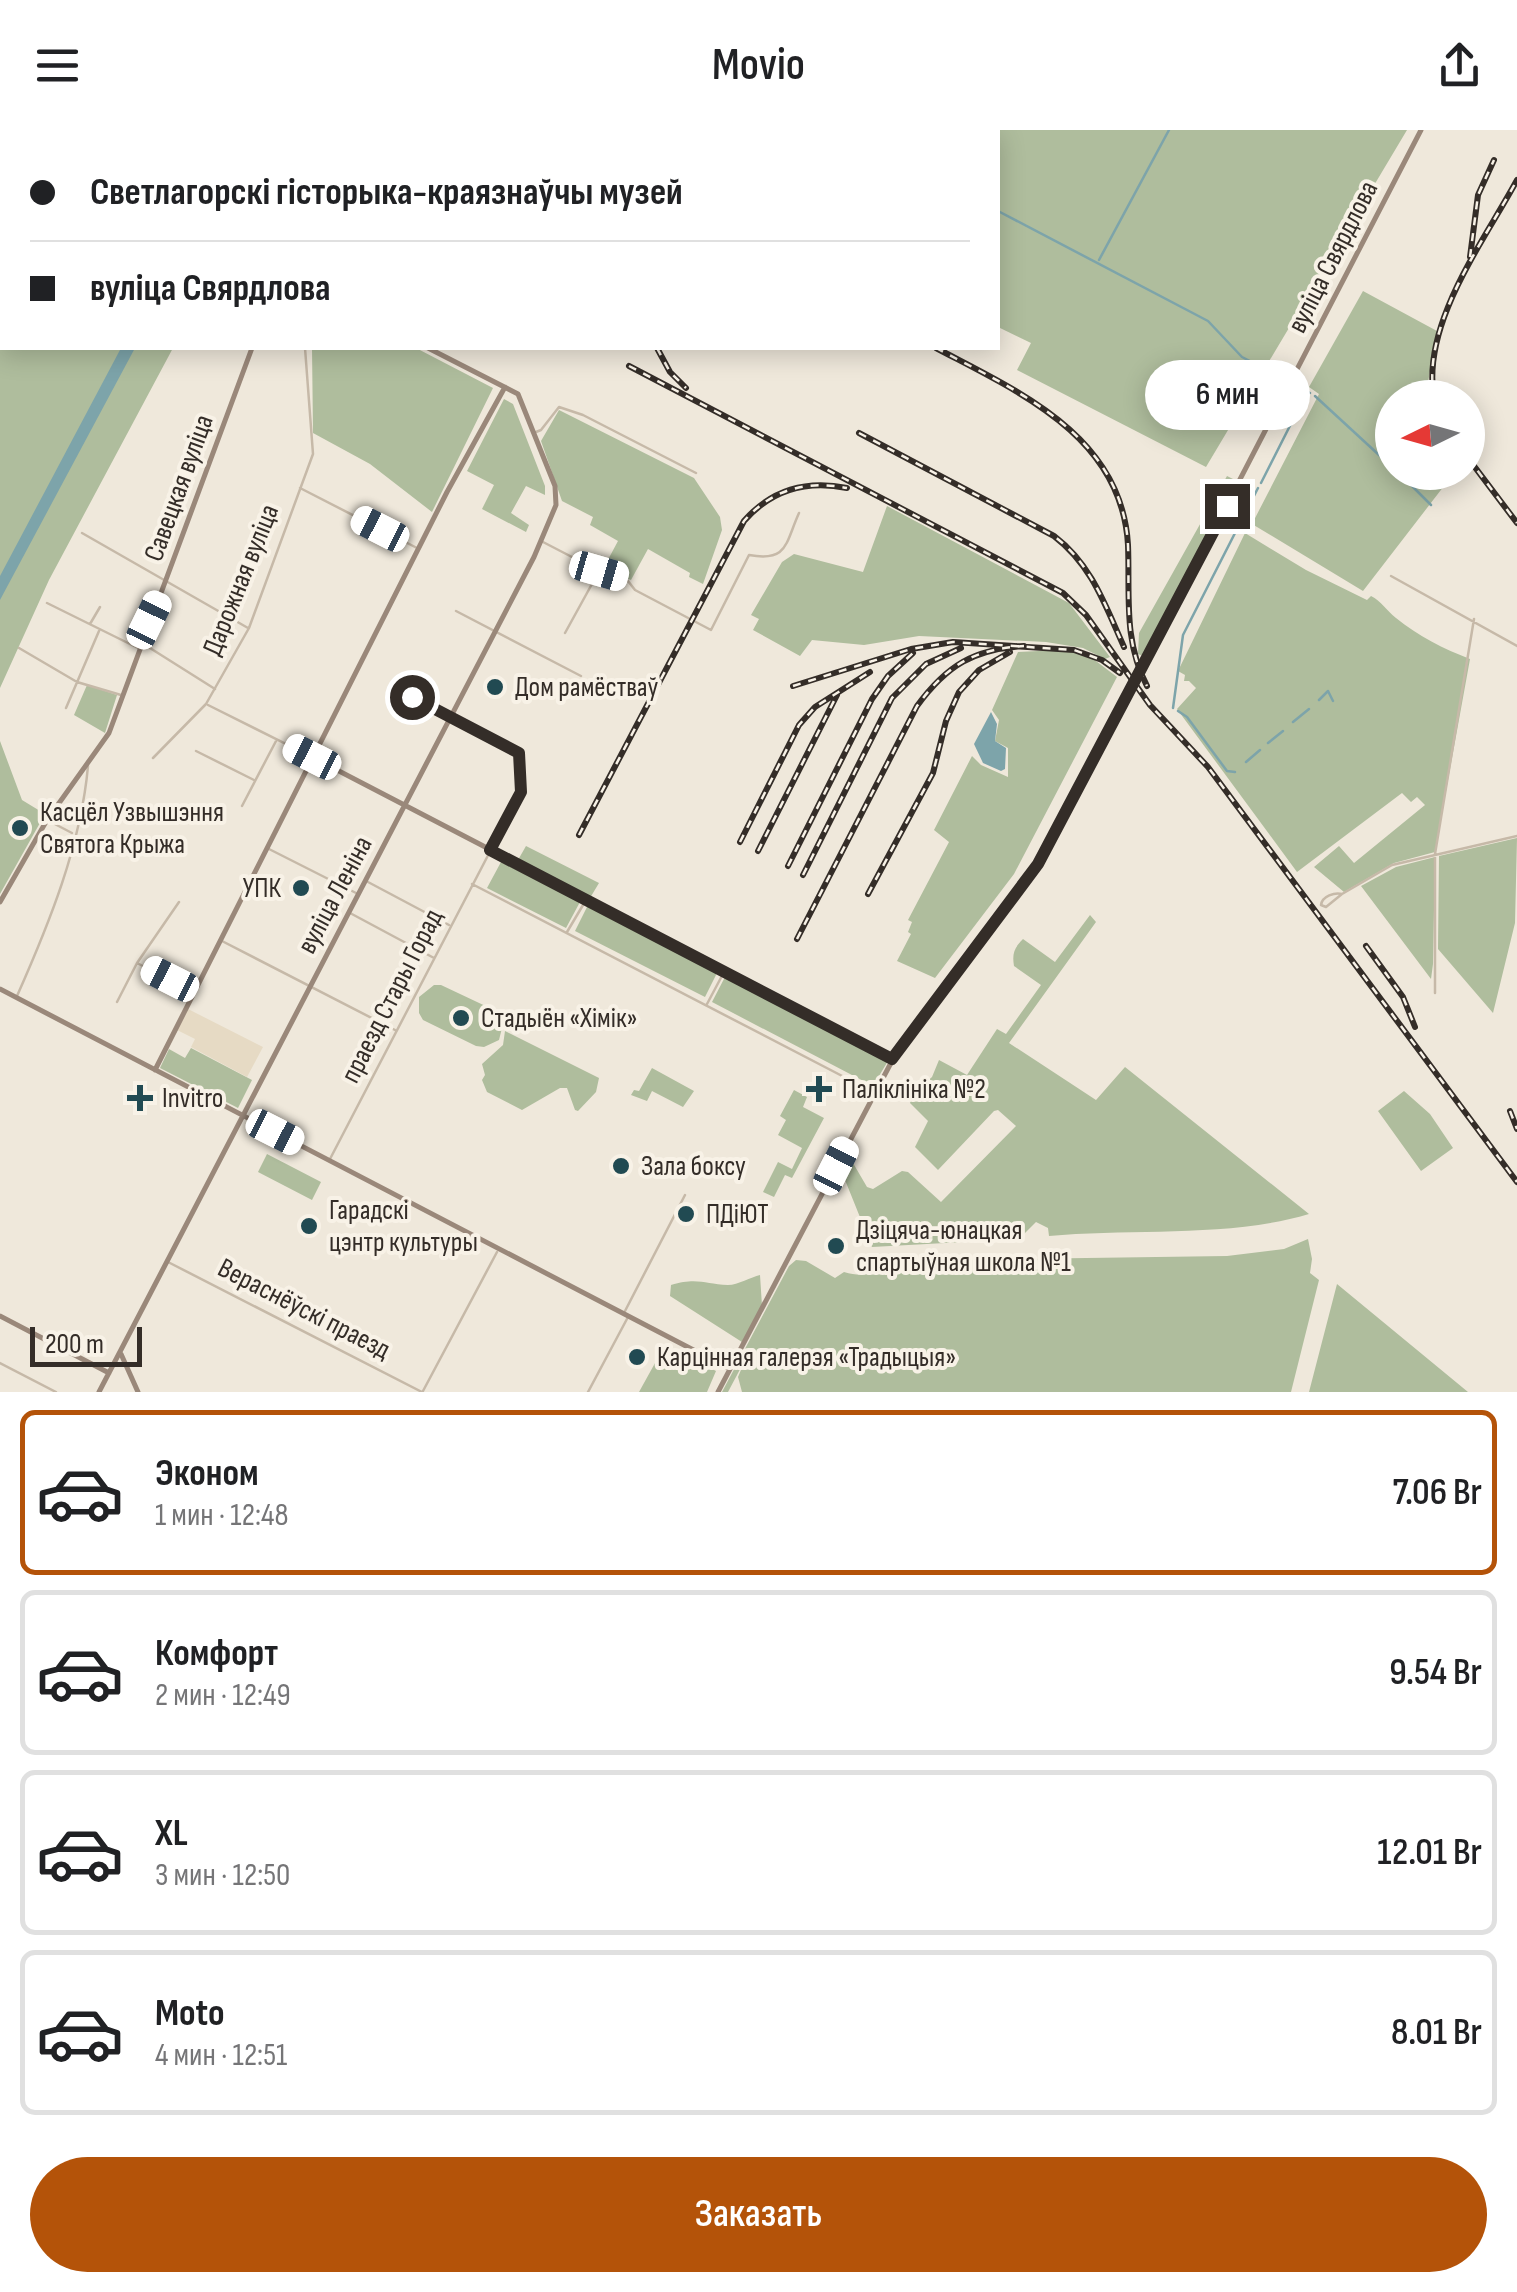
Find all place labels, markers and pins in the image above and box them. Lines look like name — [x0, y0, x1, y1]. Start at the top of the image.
place label: Дом рамёстваў — [515, 671, 658, 704]
marker: Дом рамёстваў — [484, 676, 506, 698]
place label: Касцёл Узвышэння Святога Крыжа — [40, 796, 224, 861]
marker: Касцёл Узвышэння Святога Крыжа — [9, 817, 31, 839]
place label: УПК — [242, 872, 281, 905]
marker: УПК — [290, 877, 312, 899]
place label: Стадыён «Хімік» — [481, 1002, 638, 1035]
marker: Стадыён «Хімік» — [450, 1007, 472, 1029]
place label: Паліклініка №2 — [842, 1073, 986, 1106]
marker: Паліклініка №2 — [806, 1076, 832, 1102]
place label: Invitro — [162, 1082, 223, 1115]
marker: Invitro — [127, 1085, 153, 1111]
place label: Зала боксу — [641, 1150, 746, 1183]
marker: Зала боксу — [610, 1155, 632, 1177]
place label: Гарадскі цэнтр культуры — [329, 1194, 478, 1259]
place label: ПДіЮТ — [706, 1198, 769, 1231]
marker: ПДіЮТ — [675, 1203, 697, 1225]
place label: Дзіцяча-юнацкая спартыўная школа №1 — [856, 1214, 1071, 1279]
marker: Гарадскі цэнтр культуры — [298, 1215, 320, 1237]
marker: Дзіцяча-юнацкая спартыўная школа №1 — [825, 1235, 847, 1257]
place label: Карцінная галерэя «Традыцыя» — [657, 1341, 956, 1374]
marker: Карцінная галерэя «Традыцыя» — [626, 1346, 648, 1368]

